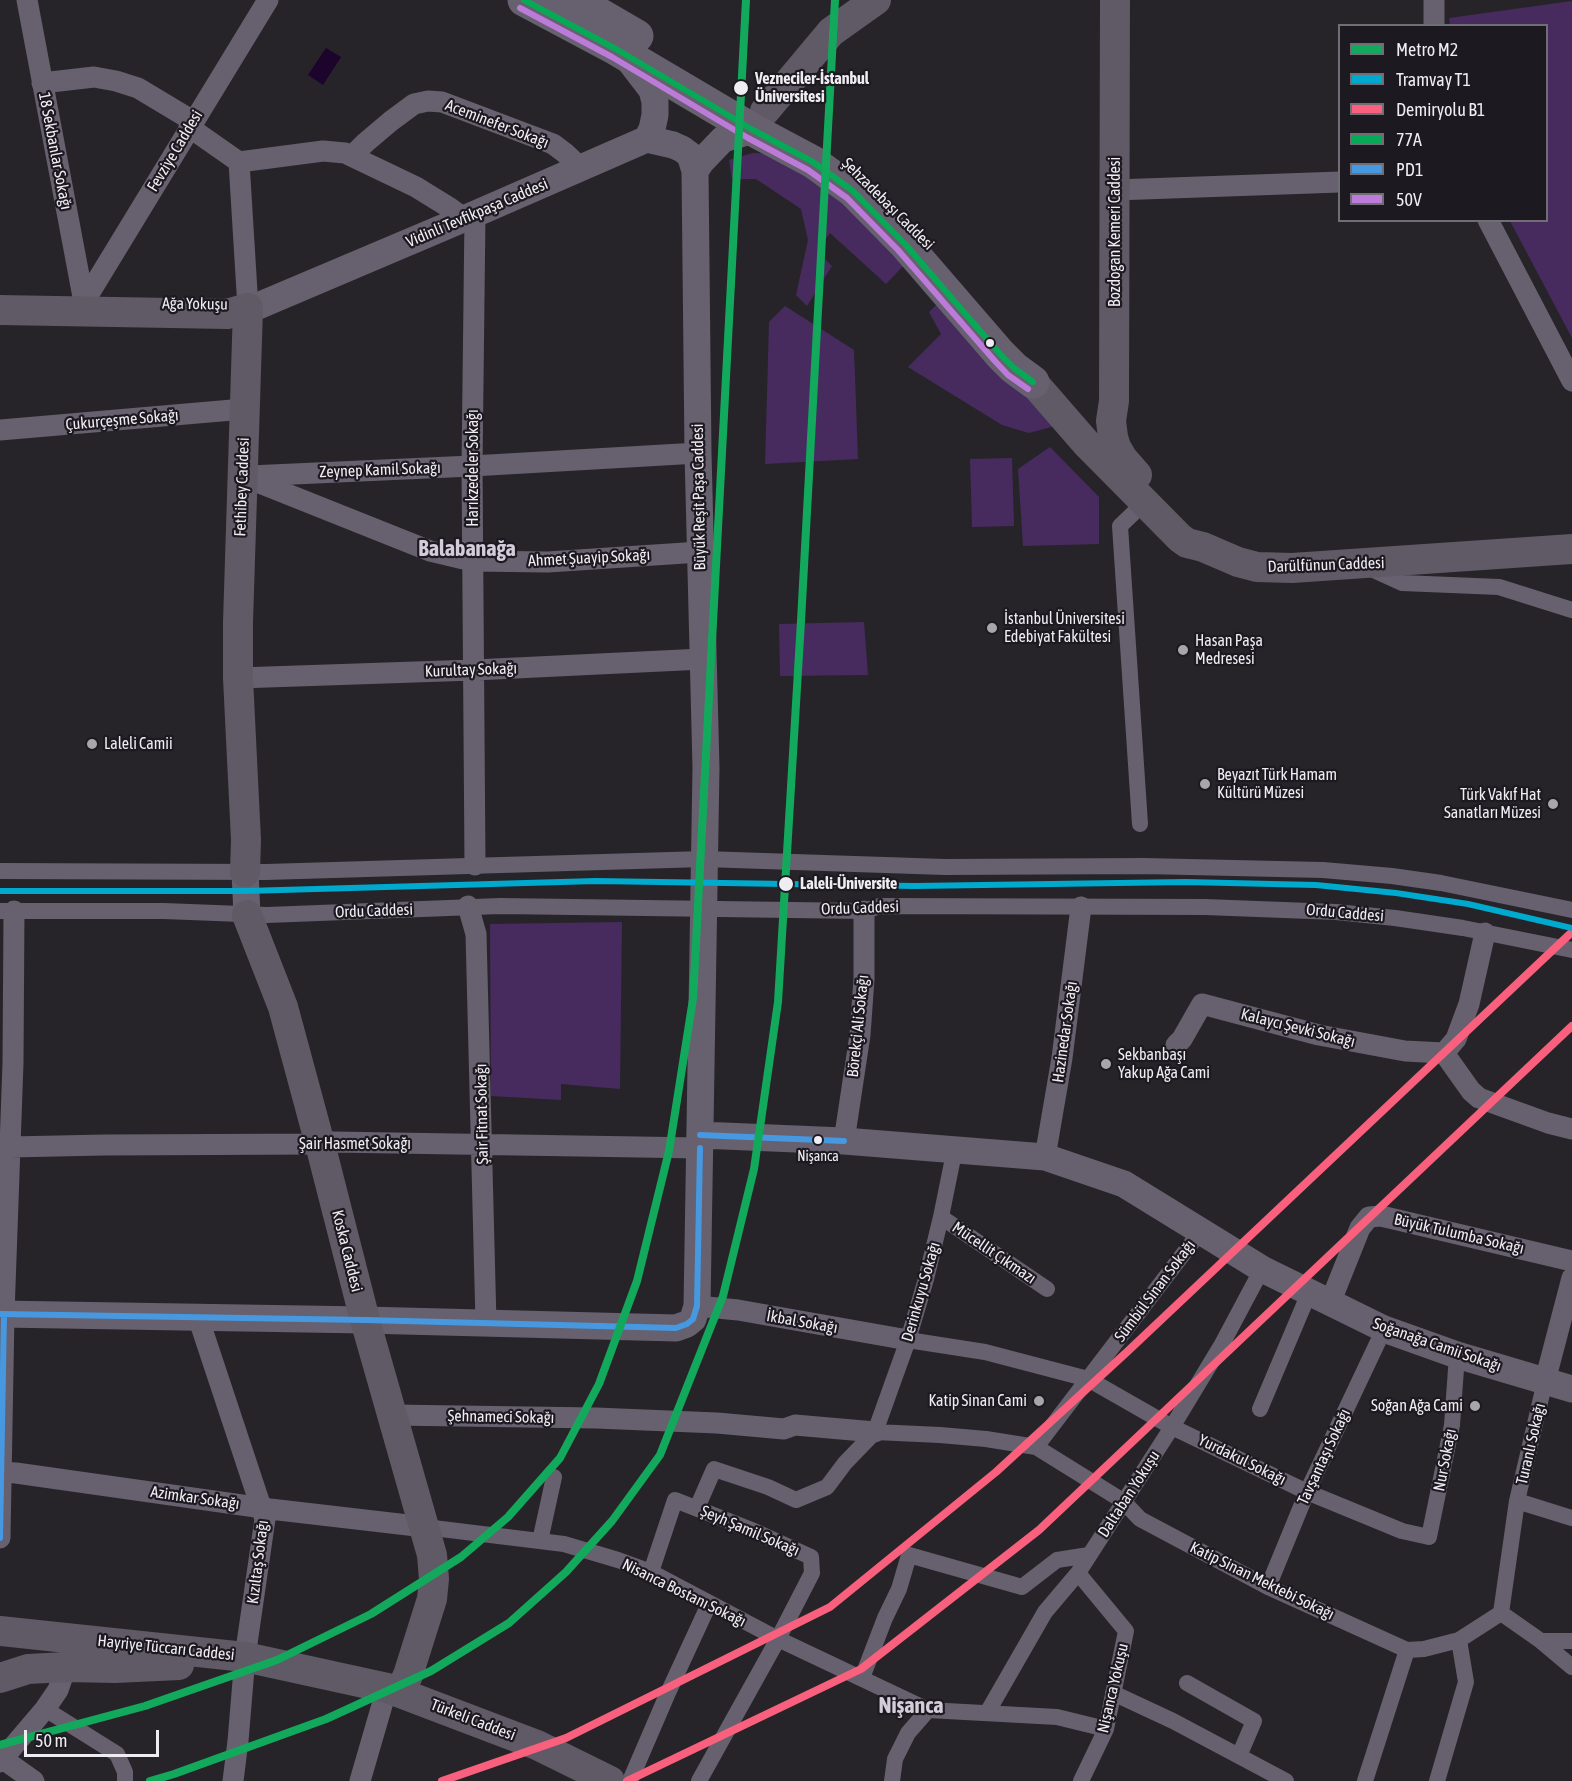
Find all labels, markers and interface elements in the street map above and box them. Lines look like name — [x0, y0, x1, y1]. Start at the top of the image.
legend — [1338, 24, 1548, 222]
text: Metro M2 — [1396, 39, 1458, 60]
place label: Vezneciler-İstanbul Üniversitesi — [755, 69, 869, 107]
text: Tramvay T1 — [1396, 69, 1471, 90]
marker: Vezneciler-İstanbul Üniversitesi — [732, 79, 750, 97]
street label: 18 Sekbanlar Sokağı — [34, 91, 76, 211]
street label: Aceminefer Sokağı — [443, 95, 551, 153]
text: Demiryolu B1 — [1396, 99, 1485, 120]
street label: Fevziye Caddesi — [143, 107, 207, 195]
text: 77A — [1396, 129, 1422, 150]
street label: Şehzadebaşı Caddesi — [838, 154, 938, 254]
street label: Bozdogan Kemeri Caddesi — [1105, 157, 1125, 307]
text: PD1 — [1396, 159, 1423, 180]
street label: Vidinli Tevfikpaşa Caddesi — [403, 174, 551, 252]
text: 50V — [1396, 189, 1422, 210]
street label: Ağa Yokuşu — [162, 294, 228, 314]
unlabelled marker — [984, 337, 996, 349]
street label: Çukurçeşme Sokağı — [65, 405, 179, 435]
street label: Harıkzedeler Sokağı — [463, 409, 483, 527]
street label: Büyük Reşit Paşa Caddesi — [688, 423, 710, 571]
street label: Fethibey Caddesi — [231, 437, 253, 537]
street label: Zeynep Kamil Sokağı — [319, 458, 441, 482]
district label: Balabanağa — [418, 536, 516, 562]
street label: Ahmet Şuayip Sokağı — [527, 545, 651, 571]
street label: Darülfünun Caddesi — [1267, 553, 1385, 577]
place label: İstanbul Üniversitesi Edebiyat Fakültesi — [1004, 609, 1125, 647]
marker: İstanbul Üniversitesi Edebiyat Fakültesi — [985, 621, 999, 635]
place label: Hasan Paşa Medresesi — [1195, 631, 1263, 669]
marker: Hasan Paşa Medresesi — [1176, 643, 1190, 657]
street label: Kurultay Sokağı — [425, 659, 517, 681]
place label: Laleli Camii — [104, 734, 173, 754]
marker: Laleli Camii — [85, 737, 99, 751]
place label: Beyazıt Türk Hamam Kültürü Müzesi — [1217, 765, 1337, 803]
marker: Beyazıt Türk Hamam Kültürü Müzesi — [1198, 777, 1212, 791]
place label: Türk Vakıf Hat Sanatları Müzesi — [1444, 785, 1541, 823]
marker: Türk Vakıf Hat Sanatları Müzesi — [1546, 797, 1560, 811]
place label: Laleli-Üniversite — [800, 874, 897, 894]
marker: Laleli-Üniversite — [777, 875, 795, 893]
street label: Ordu Caddesi — [821, 897, 899, 919]
street label: Ordu Caddesi — [335, 900, 413, 922]
street label: Ordu Caddesi — [1305, 900, 1385, 926]
street label: Börekçi Ali Sokağı — [843, 974, 873, 1078]
street label: Hazinedar Sokağı — [1048, 980, 1082, 1084]
street label: Kalaycı Şevki Sokağı — [1239, 1005, 1357, 1051]
place label: Sekbanbaşı Yakup Ağa Cami — [1118, 1045, 1210, 1083]
marker: Sekbanbaşı Yakup Ağa Cami — [1099, 1057, 1113, 1071]
street label: Şair Fitnat Sokağı — [472, 1063, 492, 1165]
street label: Şair Hasmet Sokağı — [299, 1134, 411, 1154]
marker: Nişanca — [812, 1134, 824, 1146]
place label: Nişanca — [797, 1149, 839, 1165]
street label: Koska Caddesi — [328, 1208, 366, 1294]
street label: Büyük Tulumba Sokağı — [1392, 1210, 1526, 1258]
street label: Mücellit Çıkmazı — [948, 1218, 1040, 1288]
street label: Sümbül Sinan Sokağı — [1110, 1236, 1200, 1346]
street label: Derinkuyu Sokağı — [898, 1240, 944, 1344]
street label: İkbal Sokağı — [765, 1306, 839, 1338]
street label: Soğanağa Camii Sokağı — [1370, 1314, 1504, 1376]
place label: Katip Sinan Cami — [929, 1391, 1027, 1411]
marker: Katip Sinan Cami — [1032, 1394, 1046, 1408]
place label: Soğan Ağa Cami — [1371, 1396, 1463, 1416]
marker: Soğan Ağa Cami — [1468, 1399, 1482, 1413]
street label: Turanlı Sokağı — [1512, 1401, 1550, 1487]
street label: Şehnameci Sokağı — [447, 1406, 555, 1428]
street label: Tavşantaşı Sokağı — [1293, 1406, 1355, 1508]
street label: Nur Sokağı — [1430, 1427, 1460, 1493]
street label: Yurdakul Sokağı — [1195, 1431, 1289, 1489]
street label: Daltaban Yokuşu — [1094, 1447, 1164, 1541]
street label: Azimkar Sokağı — [149, 1482, 241, 1514]
street label: Şeyh Şamil Sokağı — [698, 1502, 802, 1560]
street label: Kızıltaş Sokağı — [243, 1519, 273, 1605]
street label: Katip Sinan Mektebi Sokağı — [1187, 1538, 1337, 1624]
street label: Nisanca Bostanı Sokağı — [619, 1555, 749, 1631]
street label: Hayriye Tüccarı Caddesi — [96, 1631, 236, 1665]
street label: Nişanca Yokuşu — [1093, 1641, 1133, 1735]
district label: Nişanca — [878, 1693, 944, 1719]
street label: Türkeli Caddesi — [428, 1695, 518, 1745]
scale bar — [27, 1718, 162, 1756]
text: 50 m — [35, 1730, 67, 1751]

